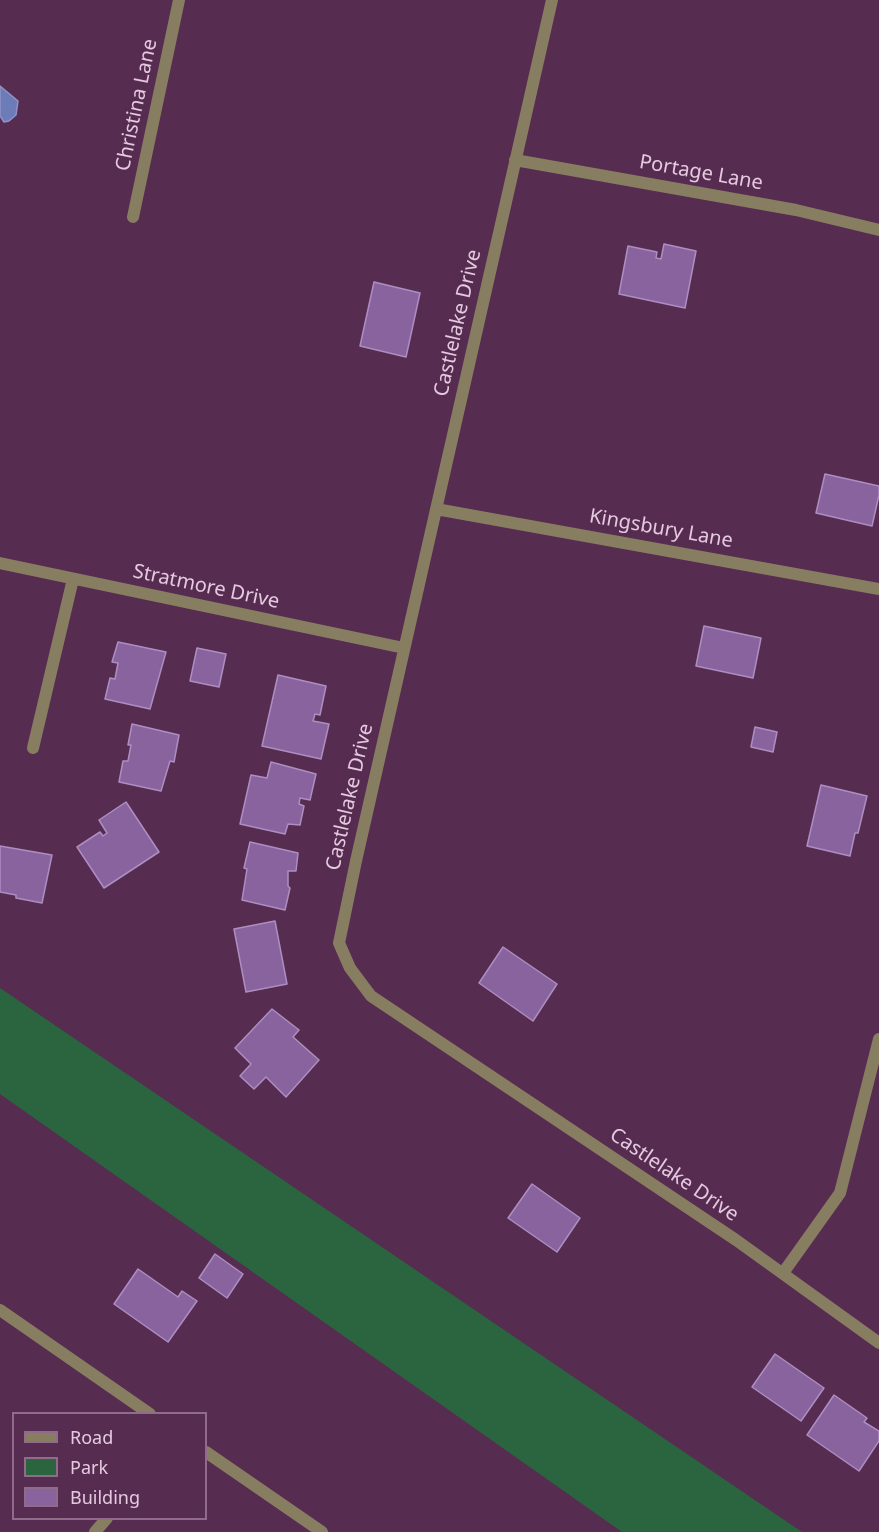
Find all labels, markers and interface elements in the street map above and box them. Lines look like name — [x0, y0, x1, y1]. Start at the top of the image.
street label: Christina Lane — [111, 37, 163, 173]
street label: Portage Lane — [637, 150, 765, 196]
street label: Castlelake Drive — [429, 247, 487, 399]
street label: Kingsbury Lane — [587, 505, 735, 553]
street label: Stratmore Drive — [131, 560, 281, 614]
street label: Castlelake Drive — [321, 721, 379, 873]
street label: Castlelake Drive — [605, 1123, 743, 1227]
legend — [12, 1412, 207, 1520]
text: Road — [70, 1425, 113, 1449]
text: Park — [70, 1455, 108, 1479]
text: Building — [70, 1485, 140, 1509]

